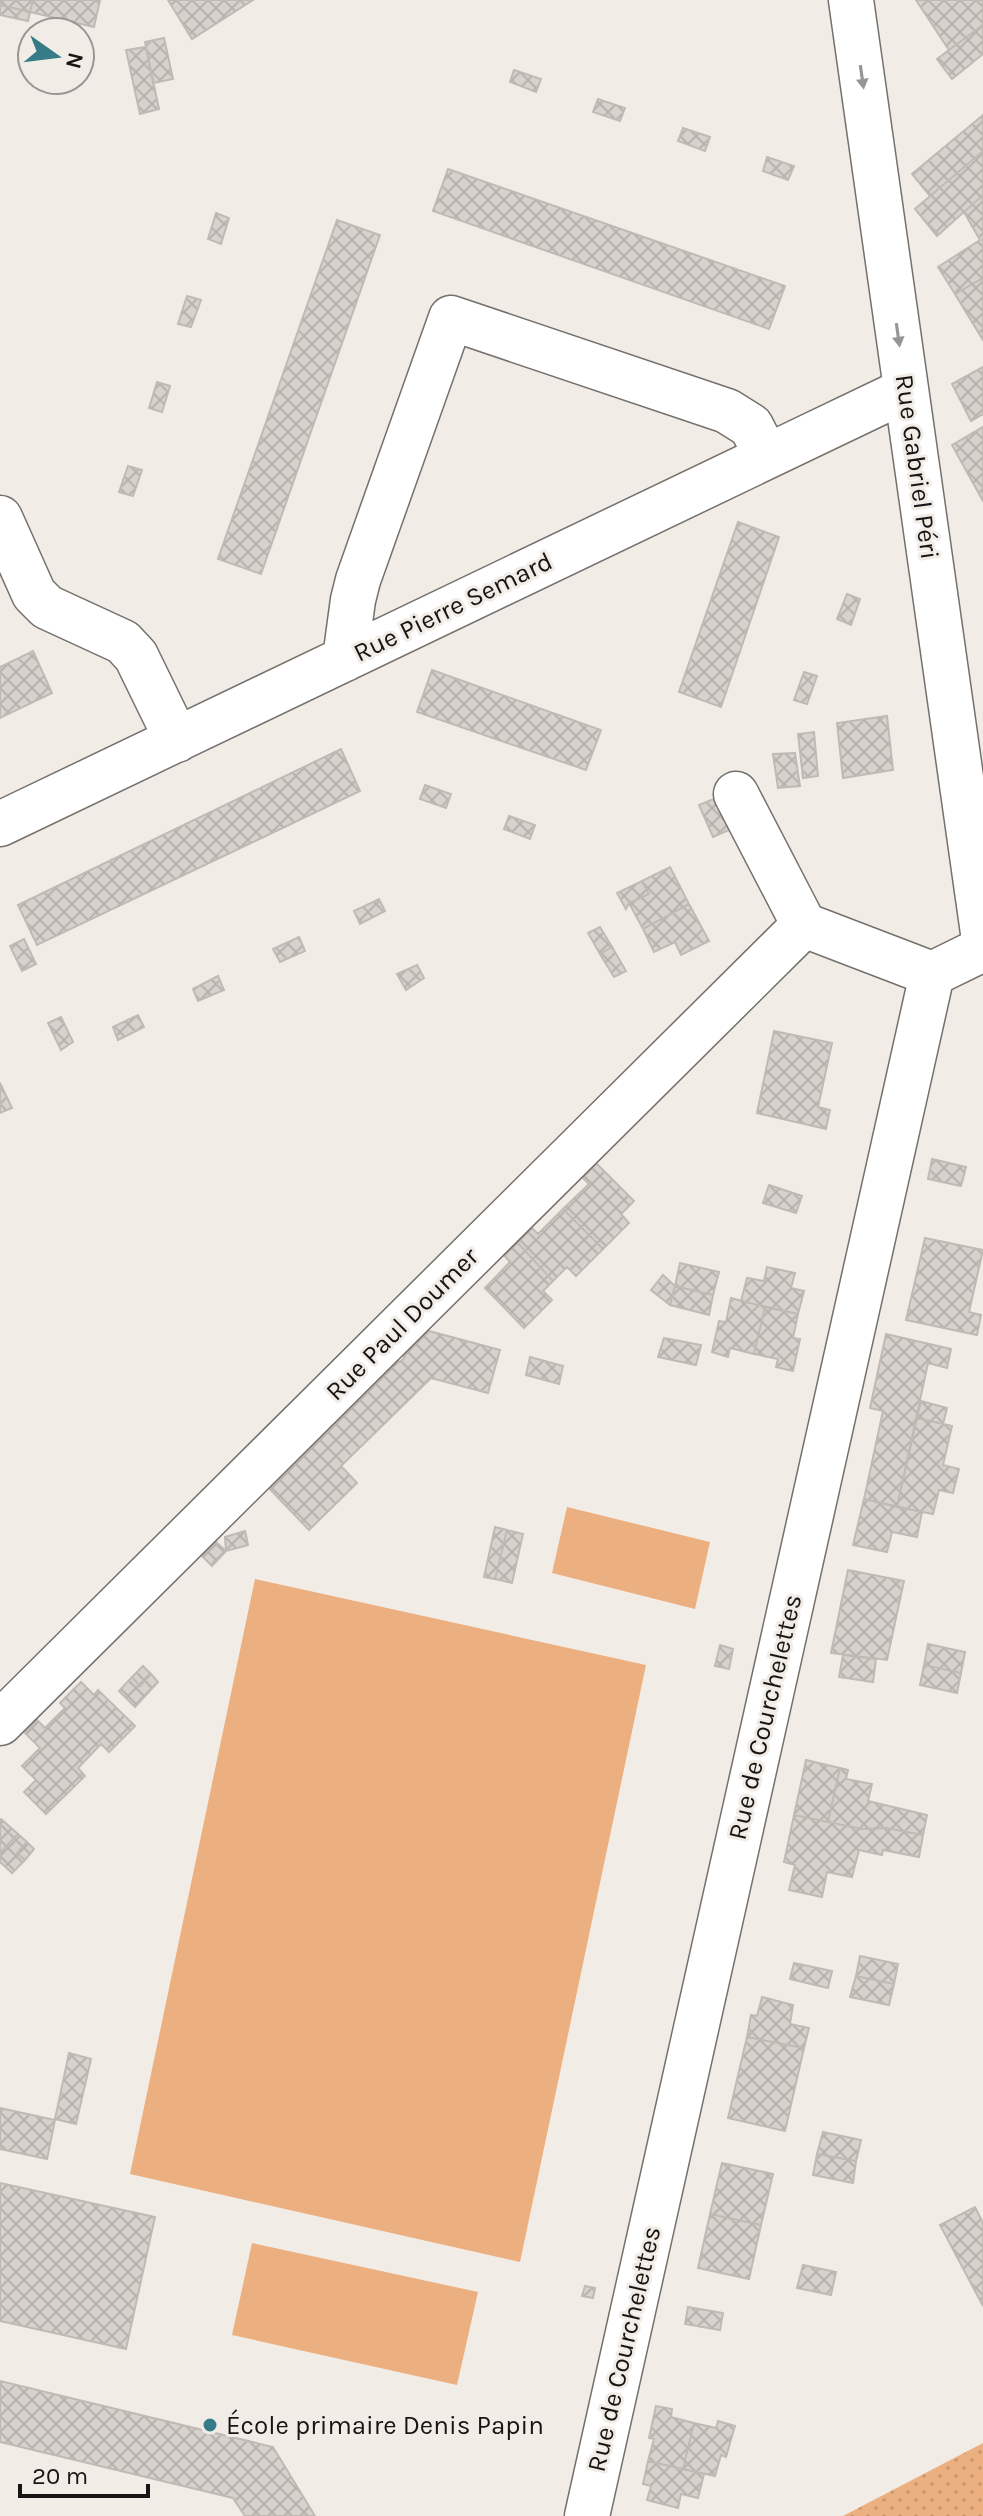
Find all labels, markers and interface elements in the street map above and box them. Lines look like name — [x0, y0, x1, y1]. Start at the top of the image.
north arrow — [16, 16, 96, 96]
text: N — [60, 50, 89, 71]
one-way arrow — [856, 65, 869, 90]
one-way arrow — [892, 323, 905, 348]
street label: Rue Gabriel Péri — [889, 373, 945, 561]
street label: Rue Pierre Semard — [348, 545, 558, 669]
street label: Rue Paul Doumer — [319, 1241, 485, 1407]
street label: Rue de Courchelettes — [722, 1591, 808, 1843]
street label: Rue de Courchelettes — [581, 2223, 667, 2475]
place label: École primaire Denis Papin — [226, 2409, 544, 2441]
marker: École primaire Denis Papin — [201, 2416, 219, 2434]
scale bar — [20, 2448, 148, 2498]
text: 20 m — [32, 2462, 88, 2490]

